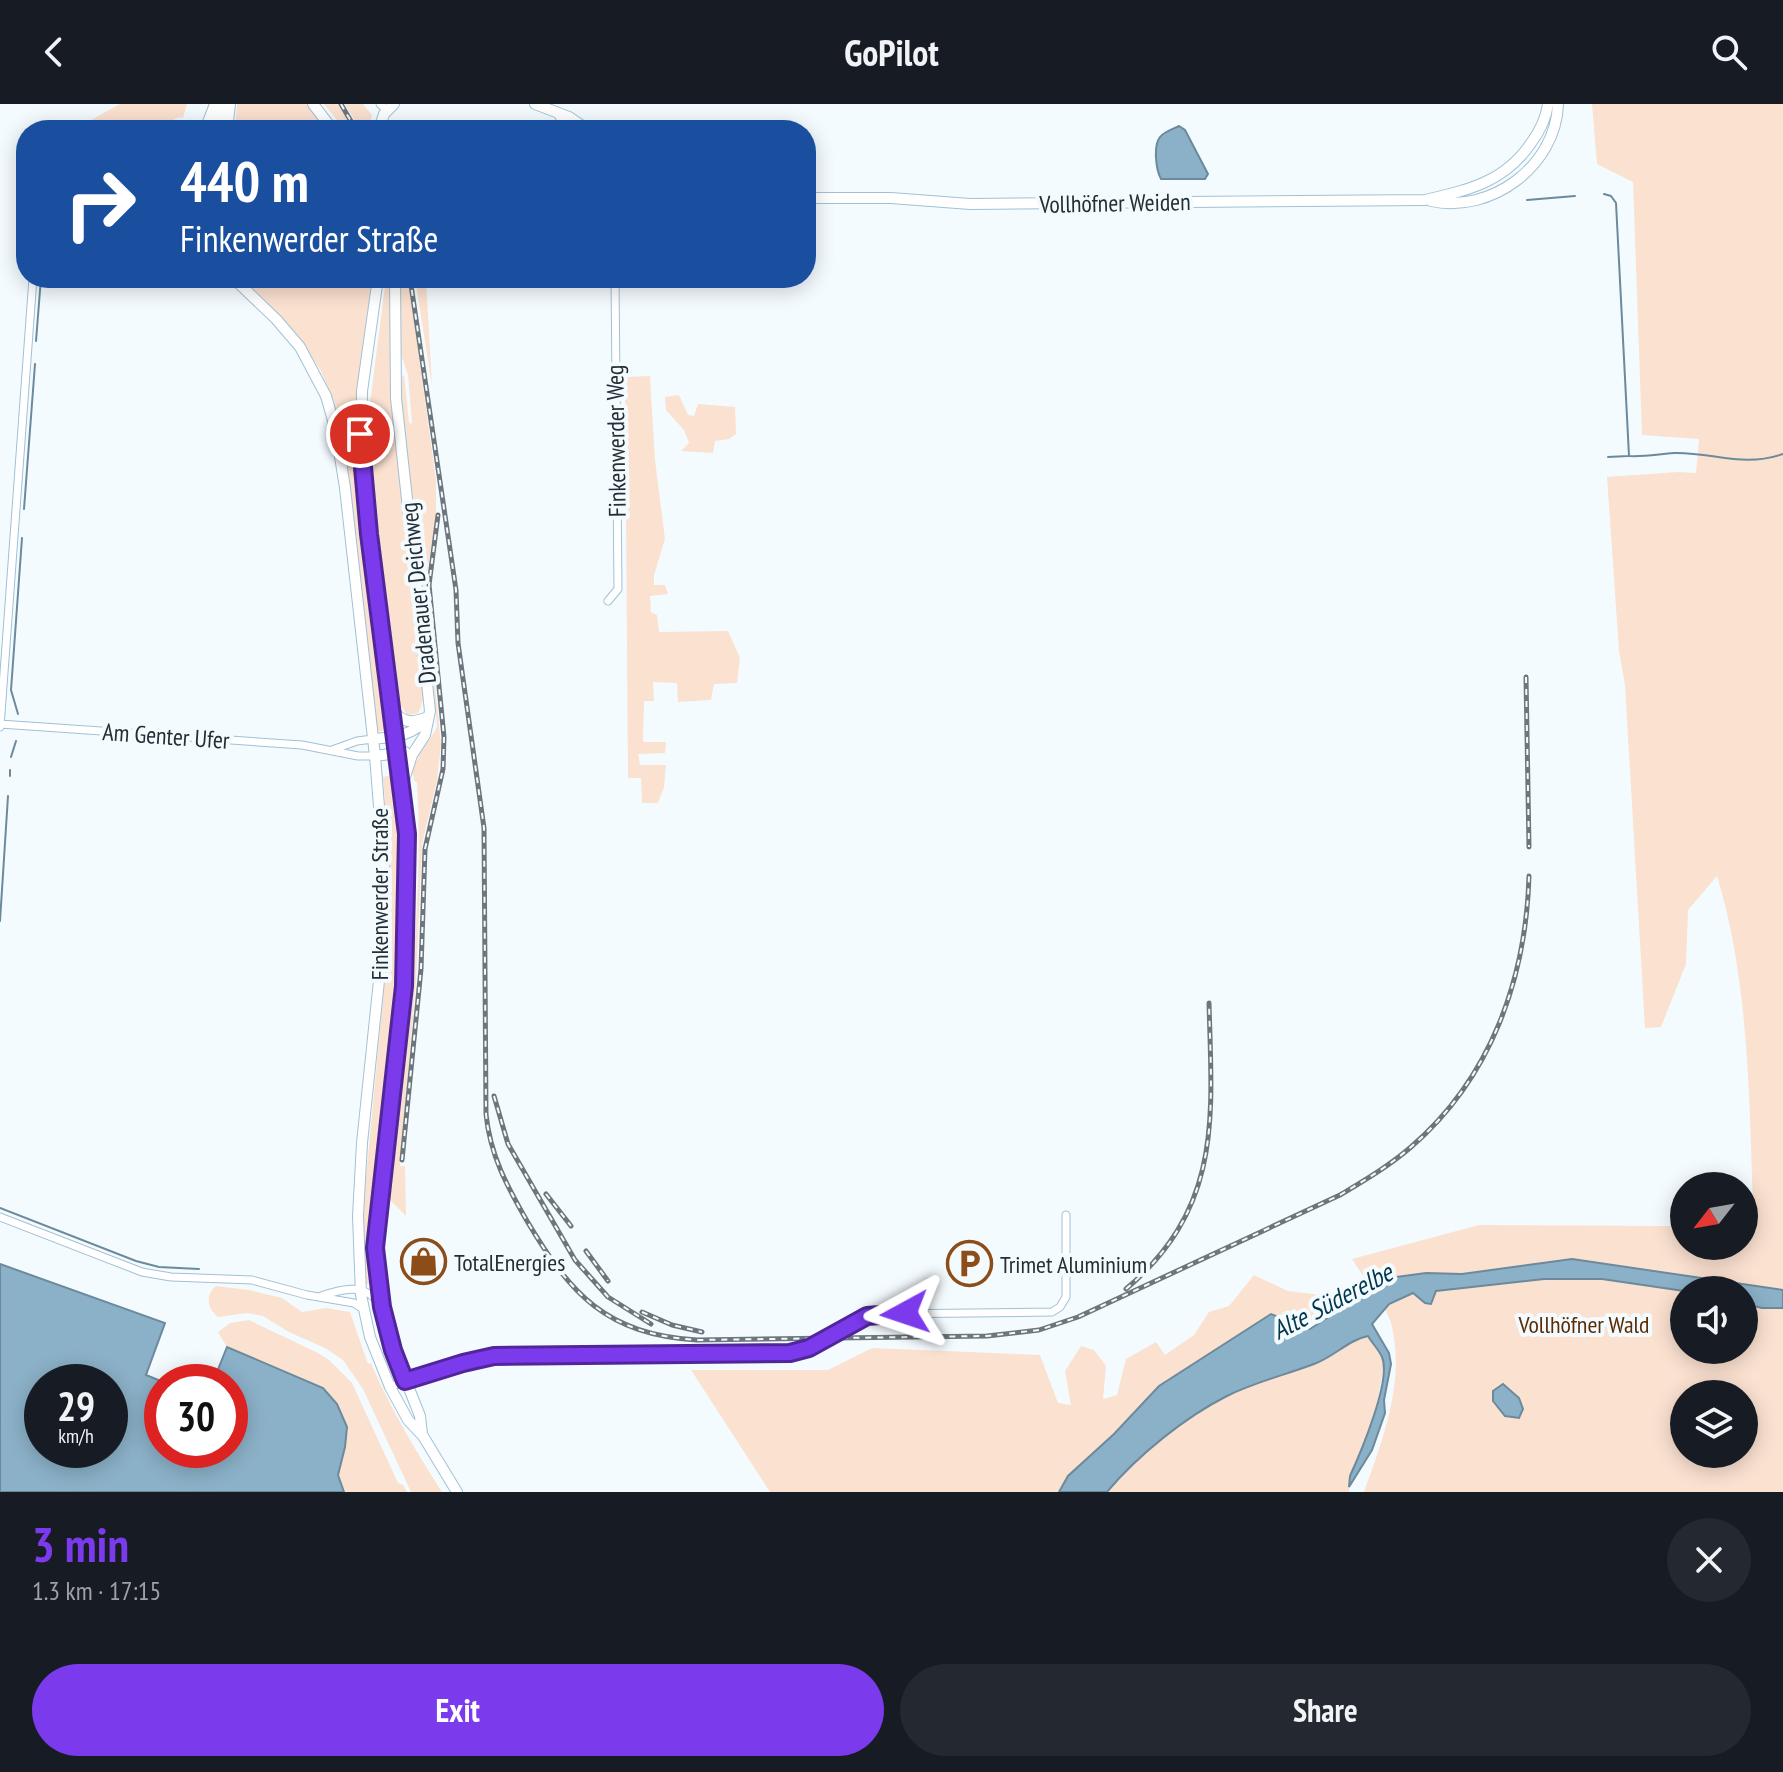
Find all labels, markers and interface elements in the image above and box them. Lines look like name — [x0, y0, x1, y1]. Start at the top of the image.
text: GoPilot — [844, 29, 939, 76]
icon: back — [32, 30, 76, 74]
icon: search — [1707, 30, 1751, 74]
text: 440 m — [180, 145, 309, 217]
icon: right — [48, 152, 152, 256]
street label: Vollhöfner Weiden — [1038, 186, 1191, 220]
text: Finkenwerder Straße — [180, 215, 438, 262]
street label: Finkenwerder Weg — [599, 364, 633, 518]
pin — [326, 400, 394, 468]
icon: arrive — [338, 412, 382, 456]
street label: Dradenauer Deichweg — [393, 501, 443, 685]
street label: Am Genter Ufer — [101, 716, 231, 756]
street label: Finkenwerder Straße — [364, 808, 395, 980]
north arrow — [1670, 1172, 1758, 1260]
map controls — [1670, 1172, 1758, 1468]
shop icon: TotalEnergies — [399, 1238, 447, 1286]
parking icon: Trimet Aluminium — [945, 1240, 993, 1288]
place label: TotalEnergies — [454, 1247, 565, 1278]
place label: Trimet Aluminium — [1000, 1249, 1147, 1280]
water label: Alte Süderelbe — [1266, 1254, 1400, 1347]
position arrow — [863, 1271, 947, 1355]
button: sound — [1670, 1276, 1758, 1364]
park label: Vollhöfner Wald — [1518, 1309, 1649, 1340]
speed limit sign: 30 — [144, 1364, 248, 1468]
text: 29 — [57, 1380, 95, 1432]
button: layers — [1670, 1380, 1758, 1468]
text: km/h — [58, 1423, 94, 1449]
text: 3 min — [32, 1513, 129, 1575]
button: close — [1667, 1518, 1751, 1602]
text: 1.3 km · 17:15 — [32, 1574, 161, 1607]
button: Exit — [32, 1664, 884, 1756]
button: Share — [900, 1664, 1751, 1756]

